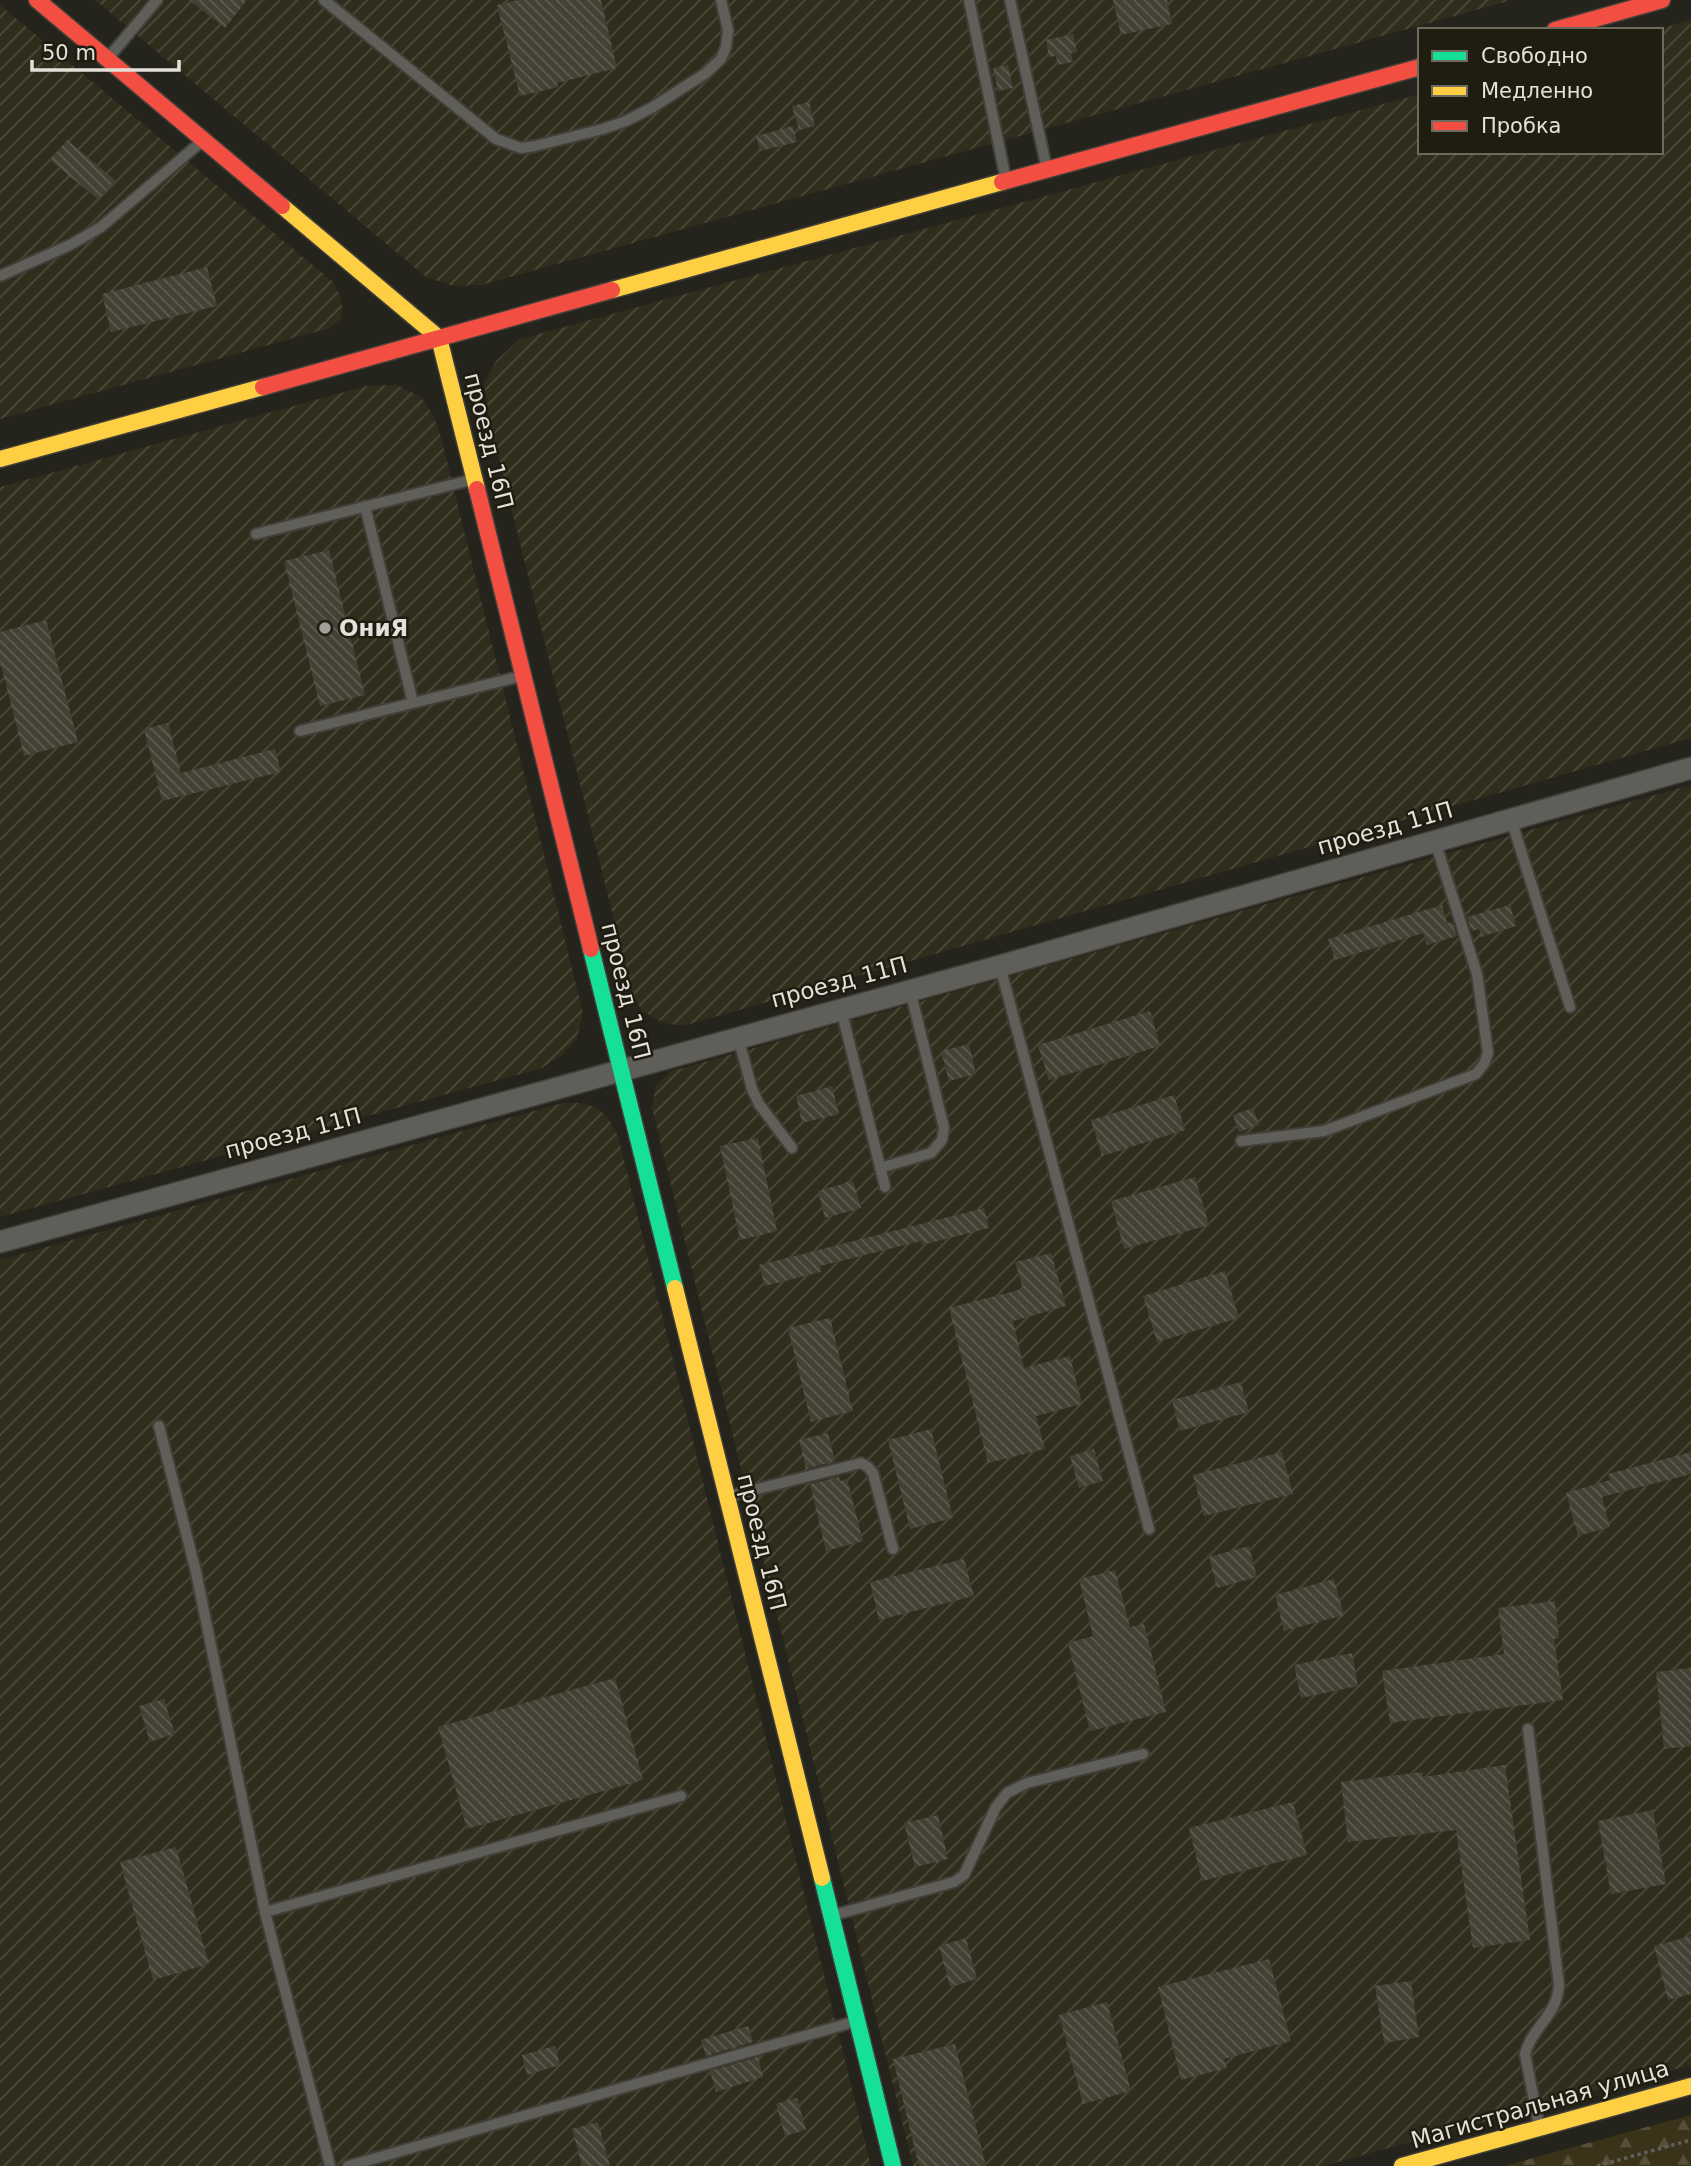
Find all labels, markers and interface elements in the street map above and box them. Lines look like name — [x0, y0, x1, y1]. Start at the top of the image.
scale bar — [32, 28, 178, 72]
legend — [1418, 28, 1663, 154]
text: 50 m — [42, 41, 96, 65]
text: Свободно — [1481, 44, 1588, 68]
text: Медленно — [1481, 79, 1593, 103]
text: Пробка — [1481, 114, 1561, 138]
street label: проезд 16П — [459, 370, 519, 512]
place label: ОниЯ — [339, 615, 408, 641]
marker: ОниЯ — [317, 620, 333, 636]
street label: проезд 11П — [1314, 796, 1456, 860]
street label: проезд 16П — [596, 920, 656, 1062]
street label: проезд 11П — [768, 951, 910, 1013]
street label: проезд 11П — [222, 1102, 364, 1164]
street label: проезд 16П — [732, 1471, 792, 1613]
street label: Магистральная улица — [1408, 2055, 1672, 2153]

